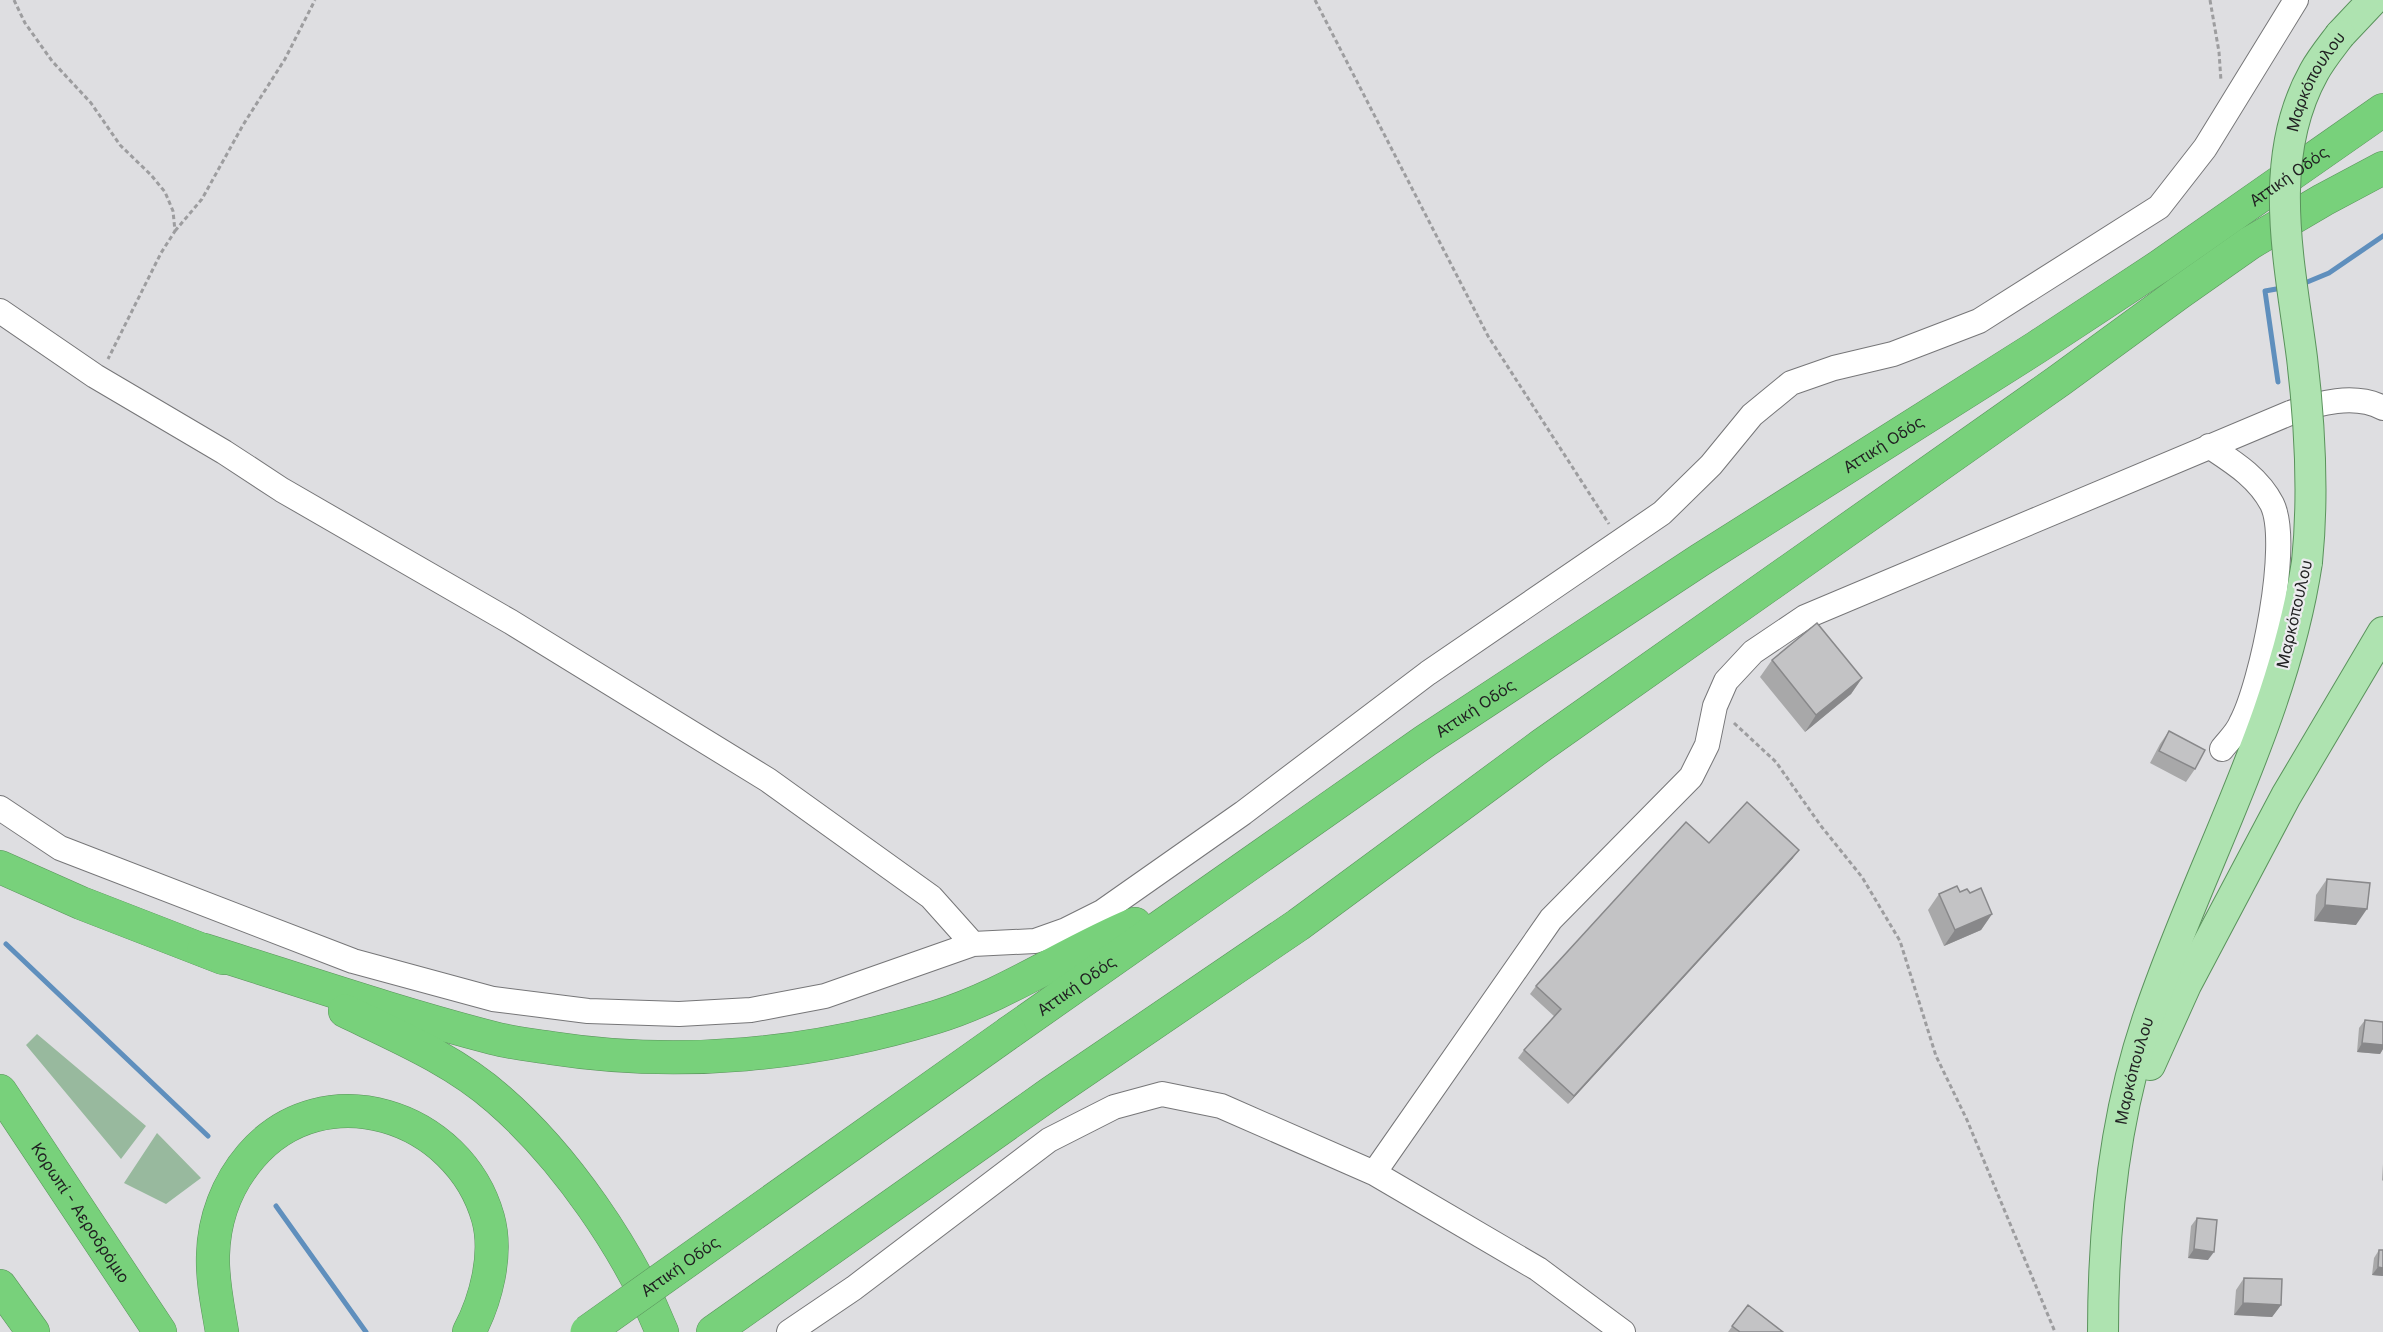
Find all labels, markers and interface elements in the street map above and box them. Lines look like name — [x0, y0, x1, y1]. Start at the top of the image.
street label: Μαρκόπουλου — [2282, 28, 2349, 134]
street label: Αττική Οδός — [2245, 142, 2332, 211]
street label: Αττική Οδός — [1839, 411, 1927, 477]
street label: Μαρκόπουλου — [2272, 558, 2316, 670]
street label: Αττική Οδός — [1431, 674, 1519, 742]
street label: Αττική Οδός — [1033, 951, 1120, 1020]
street label: Μαρκόπουλου — [2111, 1014, 2158, 1126]
street label: Κορωπί - Αεροδρόμιο — [27, 1139, 134, 1286]
street label: Αττική Οδός — [637, 1231, 723, 1301]

